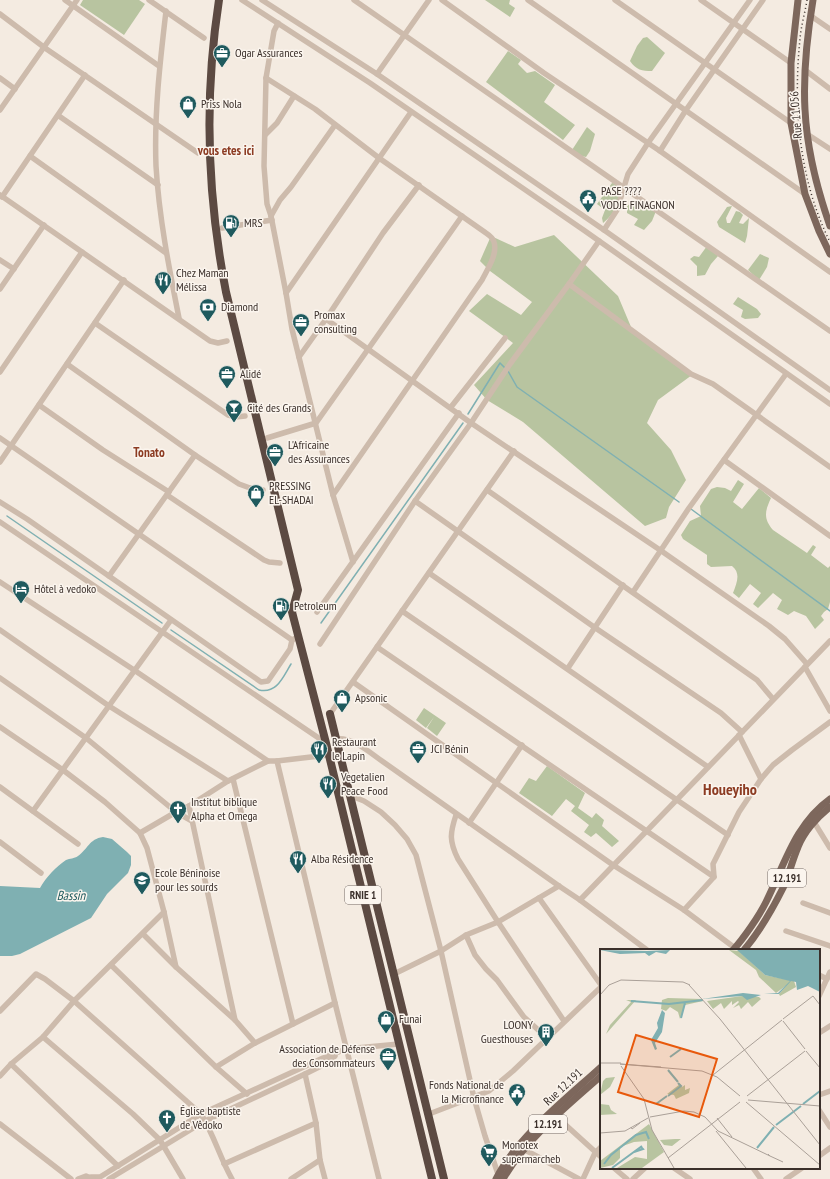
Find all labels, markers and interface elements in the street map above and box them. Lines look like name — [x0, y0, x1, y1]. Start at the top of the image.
office icon: Ogar Assurances — [212, 43, 232, 68]
place label: Ogar Assurances — [235, 45, 303, 60]
street label: Rue 11.056 — [786, 91, 805, 139]
shop icon: Priss Nola — [178, 94, 198, 119]
place label: Priss Nola — [201, 96, 242, 111]
district label: vous etes ici — [197, 142, 254, 159]
place label: PASE ???? VODJE FINAGNON — [600, 183, 675, 212]
public building icon: PASE ???? VODJE FINAGNON — [578, 188, 598, 213]
fuel station icon: MRS — [221, 213, 241, 238]
place label: MRS — [244, 215, 263, 230]
place label: Chez Maman Mélissa — [176, 265, 229, 294]
restaurant icon: Chez Maman Mélissa — [153, 270, 173, 295]
bank icon: Diamond — [198, 297, 218, 322]
place label: Diamond — [221, 299, 258, 314]
place label: Promax consulting — [314, 307, 357, 336]
office icon: Promax consulting — [291, 312, 311, 337]
office icon: Alidé — [217, 364, 237, 389]
place label: Alidé — [240, 366, 261, 381]
bar icon: Cité des Grands — [224, 398, 244, 423]
place label: Cité des Grands — [247, 400, 311, 415]
place label: L'Africaine des Assurances — [288, 437, 350, 466]
office icon: L'Africaine des Assurances — [265, 442, 285, 467]
district label: Tonato — [133, 444, 165, 461]
place label: PRESSING EL-SHADAI — [269, 478, 314, 507]
shop icon: PRESSING EL-SHADAI — [246, 483, 266, 508]
hotel icon: Hôtel à vedoko — [11, 579, 31, 604]
place label: Hôtel à vedoko — [34, 581, 96, 596]
fuel station icon: Petroleum — [271, 596, 291, 621]
place label: Petroleum — [294, 598, 337, 613]
shop icon: Apsonic — [332, 688, 352, 713]
place label: Apsonic — [355, 690, 388, 705]
place label: Restaurant le Lapin — [332, 734, 377, 763]
restaurant icon: Restaurant le Lapin — [309, 739, 329, 764]
office icon: JCI Bénin — [408, 739, 428, 764]
place label: JCI Bénin — [430, 741, 468, 756]
place label: Vegetalien Peace Food — [340, 769, 388, 798]
restaurant icon: Vegetalien Peace Food — [318, 774, 338, 799]
district label: Houeyiho — [703, 779, 757, 799]
place label: Institut biblique Alpha et Omega — [191, 794, 258, 823]
church icon: Institut biblique Alpha et Omega — [168, 799, 188, 824]
restaurant icon: Alba Résidence — [288, 849, 308, 874]
place label: Alba Résidence — [311, 851, 373, 866]
place label: Ecole Béninoise pour les sourds — [155, 865, 220, 894]
road number: 12.191 — [768, 869, 806, 887]
school or university icon: Ecole Béninoise pour les sourds — [132, 870, 152, 895]
road number: RNIE 1 — [345, 886, 381, 904]
water label: Bassin — [57, 887, 87, 904]
inset map — [600, 949, 820, 1169]
shop icon: Funai — [376, 1009, 396, 1034]
place label: Funai — [399, 1011, 422, 1026]
place label: LOONY Guesthouses — [481, 1017, 534, 1046]
building icon: LOONY Guesthouses — [536, 1022, 556, 1047]
place label: Association de Défense des Consommateurs — [279, 1041, 375, 1070]
office icon: Association de Défense des Consommateurs — [378, 1046, 398, 1071]
street label: Rue 12.191 — [540, 1065, 585, 1108]
place label: Fonds National de la Microfinance — [429, 1077, 504, 1106]
public building icon: Fonds National de la Microfinance — [507, 1082, 527, 1107]
place label: Église baptiste de Vêdoko — [180, 1103, 241, 1132]
church icon: Église baptiste de Vêdoko — [157, 1108, 177, 1133]
road number: 12.191 — [529, 1115, 567, 1133]
place label: Monotex supermarcheb — [502, 1137, 560, 1166]
supermarket icon: Monotex supermarcheb — [479, 1142, 499, 1167]

